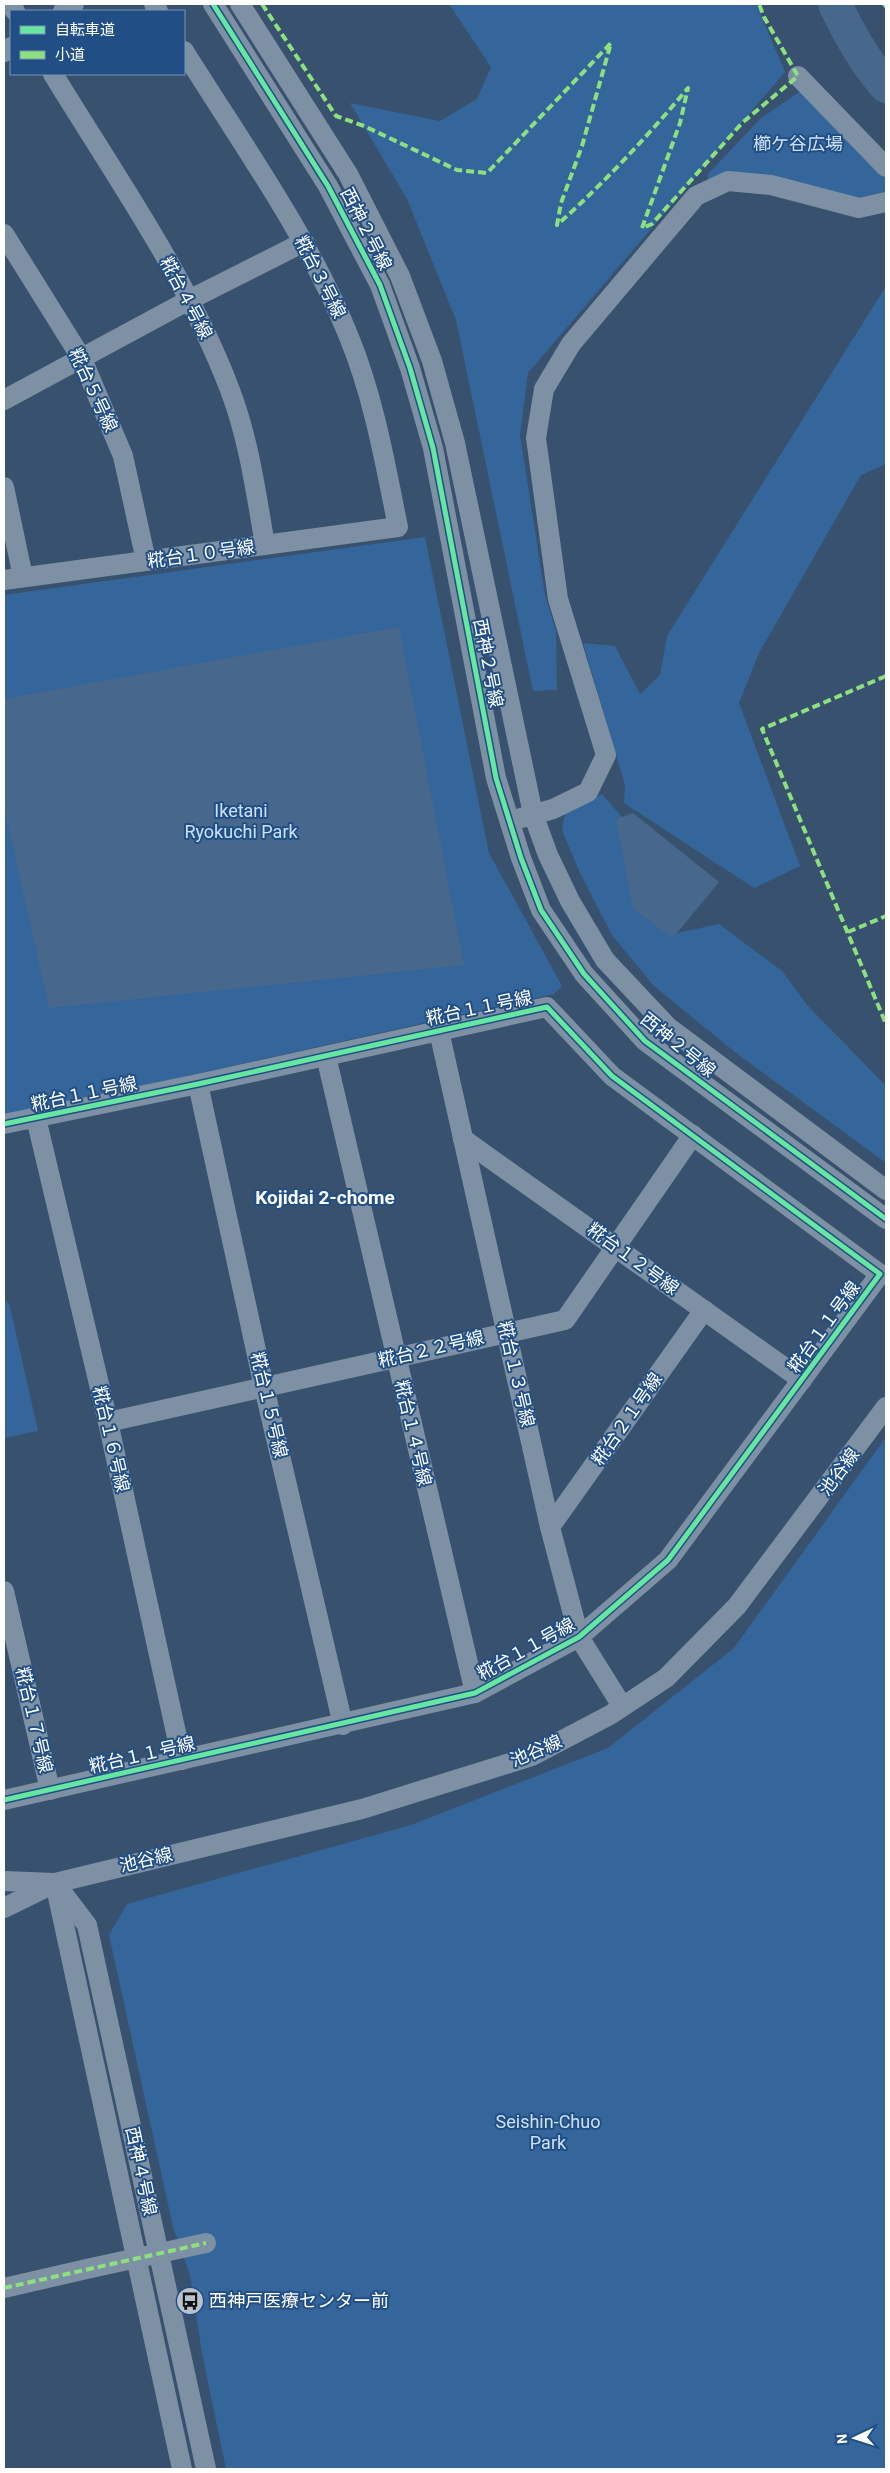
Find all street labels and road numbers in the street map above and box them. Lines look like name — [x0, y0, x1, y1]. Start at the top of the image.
street label: 西神２号線 — [337, 184, 396, 274]
street label: 糀台３号線 — [291, 232, 350, 322]
street label: 糀台４号線 — [156, 253, 217, 342]
street label: 糀台５号線 — [65, 345, 122, 435]
street label: 糀台１０号線 — [146, 536, 256, 571]
street label: 西神２号線 — [470, 617, 507, 709]
street label: 糀台１１号線 — [424, 986, 534, 1029]
street label: 西神２号線 — [637, 1008, 720, 1081]
street label: 糀台１１号線 — [29, 1072, 139, 1115]
street label: 糀台１２号線 — [583, 1218, 683, 1299]
street label: 糀台１１号線 — [783, 1277, 864, 1377]
street label: 糀台１３号線 — [494, 1319, 539, 1429]
street label: 糀台２２号線 — [376, 1326, 486, 1371]
street label: 糀台１５号線 — [247, 1350, 292, 1460]
street label: 糀台２１号線 — [587, 1368, 666, 1469]
street label: 糀台１４号線 — [391, 1378, 436, 1488]
street label: 糀台１６号線 — [89, 1384, 134, 1494]
street label: 池谷線 — [814, 1444, 863, 1500]
street label: 糀台１１号線 — [473, 1613, 578, 1684]
street label: 糀台１７号線 — [12, 1665, 57, 1775]
street label: 池谷線 — [507, 1730, 565, 1771]
street label: 糀台１１号線 — [87, 1732, 197, 1777]
street label: 池谷線 — [117, 1843, 175, 1876]
street label: 西神４号線 — [122, 2125, 161, 2217]

